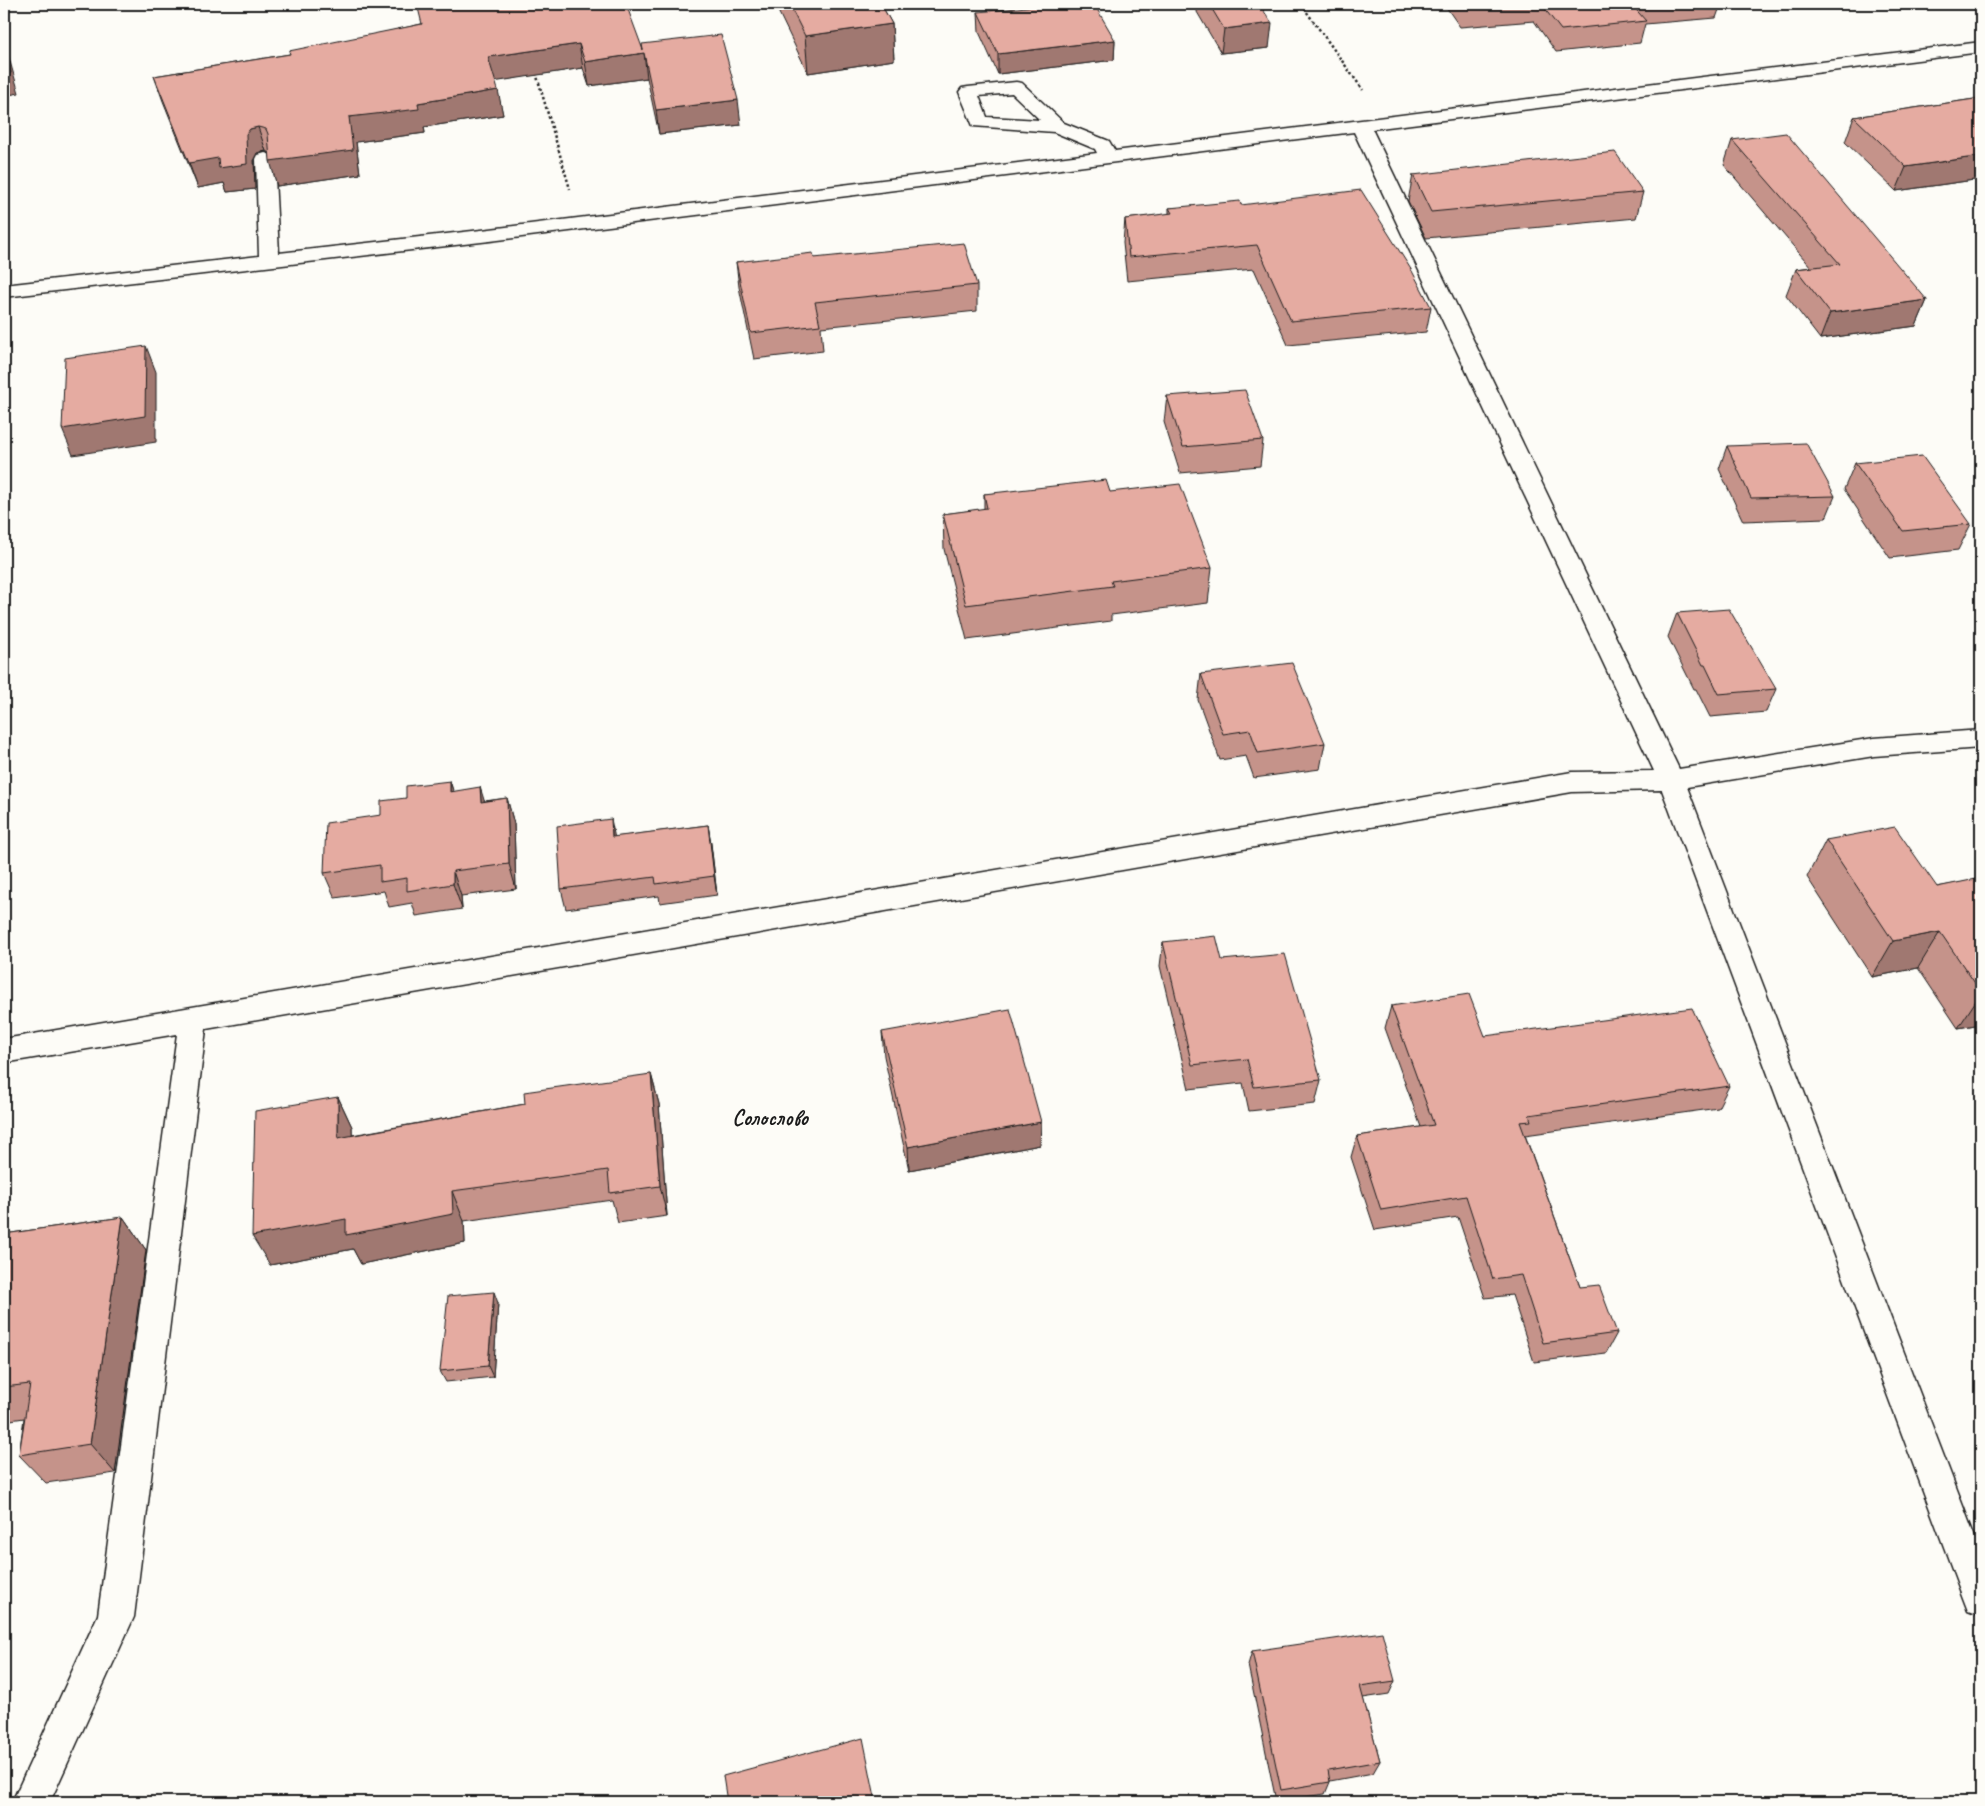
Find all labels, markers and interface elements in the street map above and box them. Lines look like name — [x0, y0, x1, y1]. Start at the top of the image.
district label: Солослово — [732, 1104, 810, 1132]

